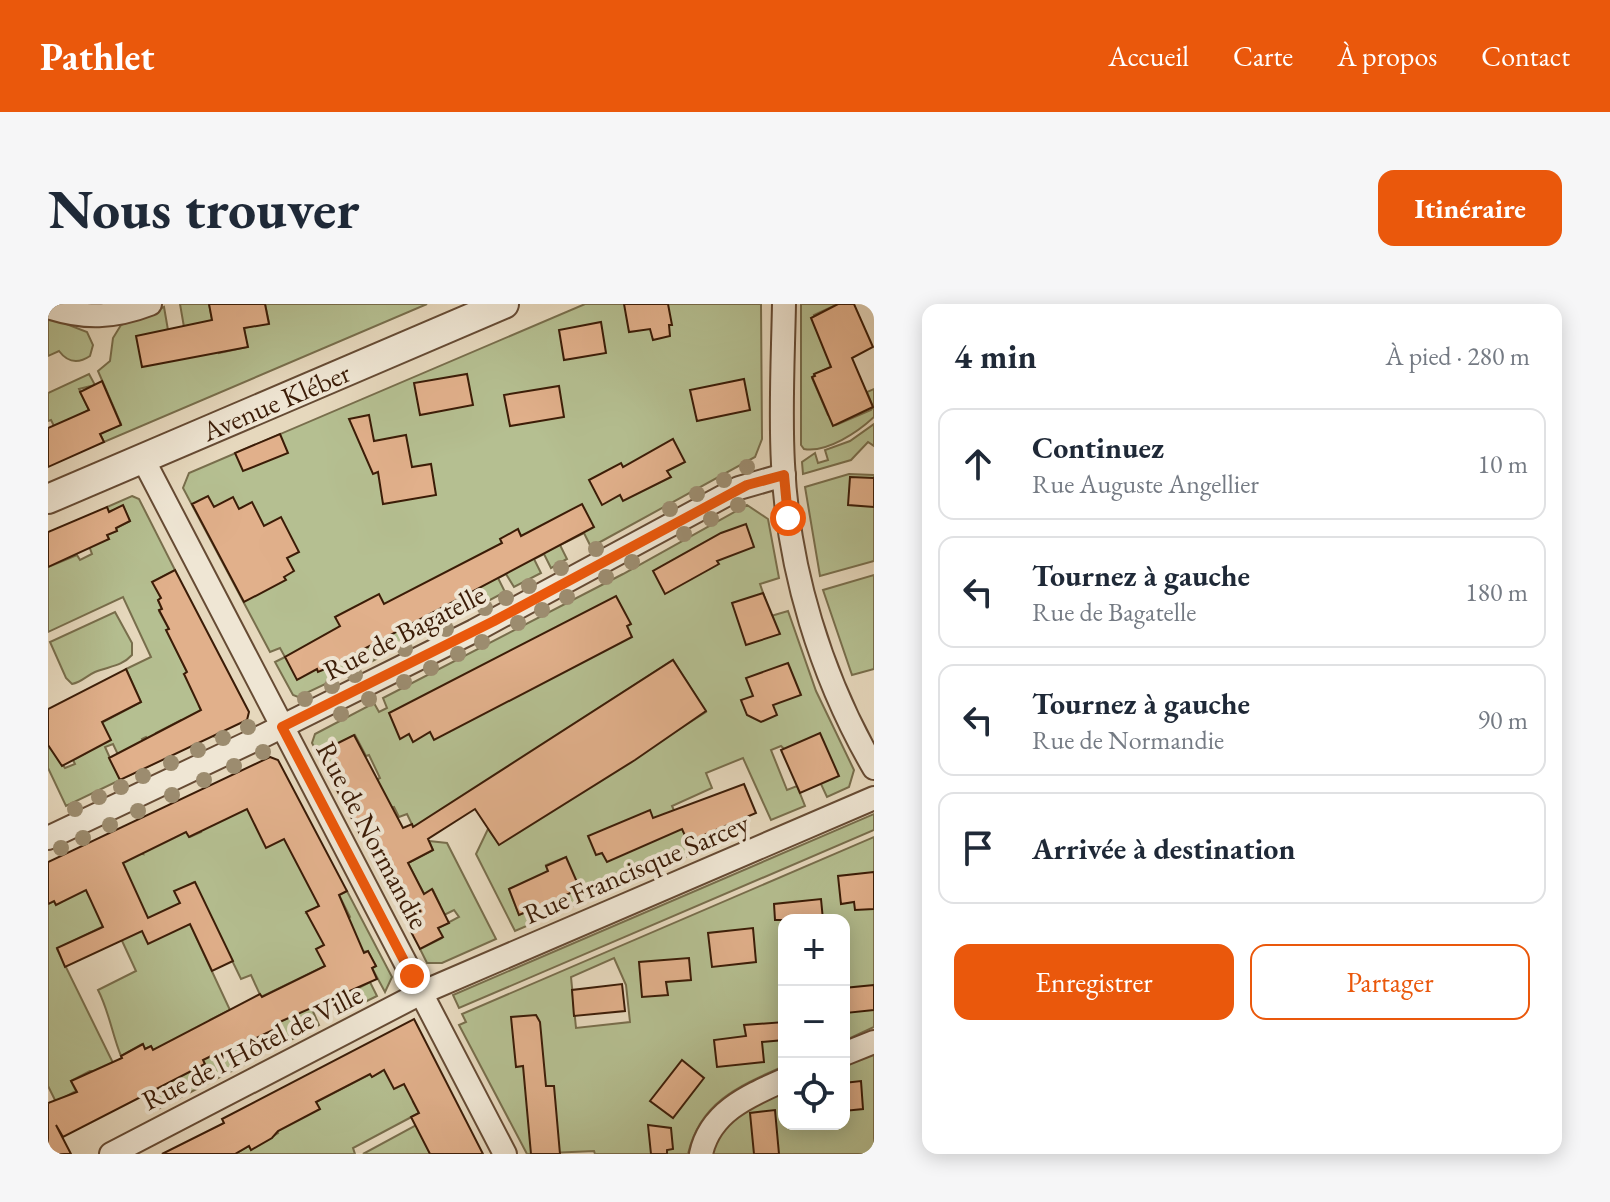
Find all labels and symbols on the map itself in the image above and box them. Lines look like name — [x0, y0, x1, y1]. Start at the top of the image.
street label: Avenue Kléber — [196, 354, 356, 449]
route start — [770, 500, 806, 536]
street label: Rue de Bagatelle — [317, 576, 491, 688]
street label: Rue de Normandie — [309, 735, 438, 935]
street label: Rue Francisque Sarcey — [518, 804, 755, 932]
route end — [394, 958, 430, 994]
street label: Rue de l'Hôtel de Ville — [136, 976, 368, 1118]

